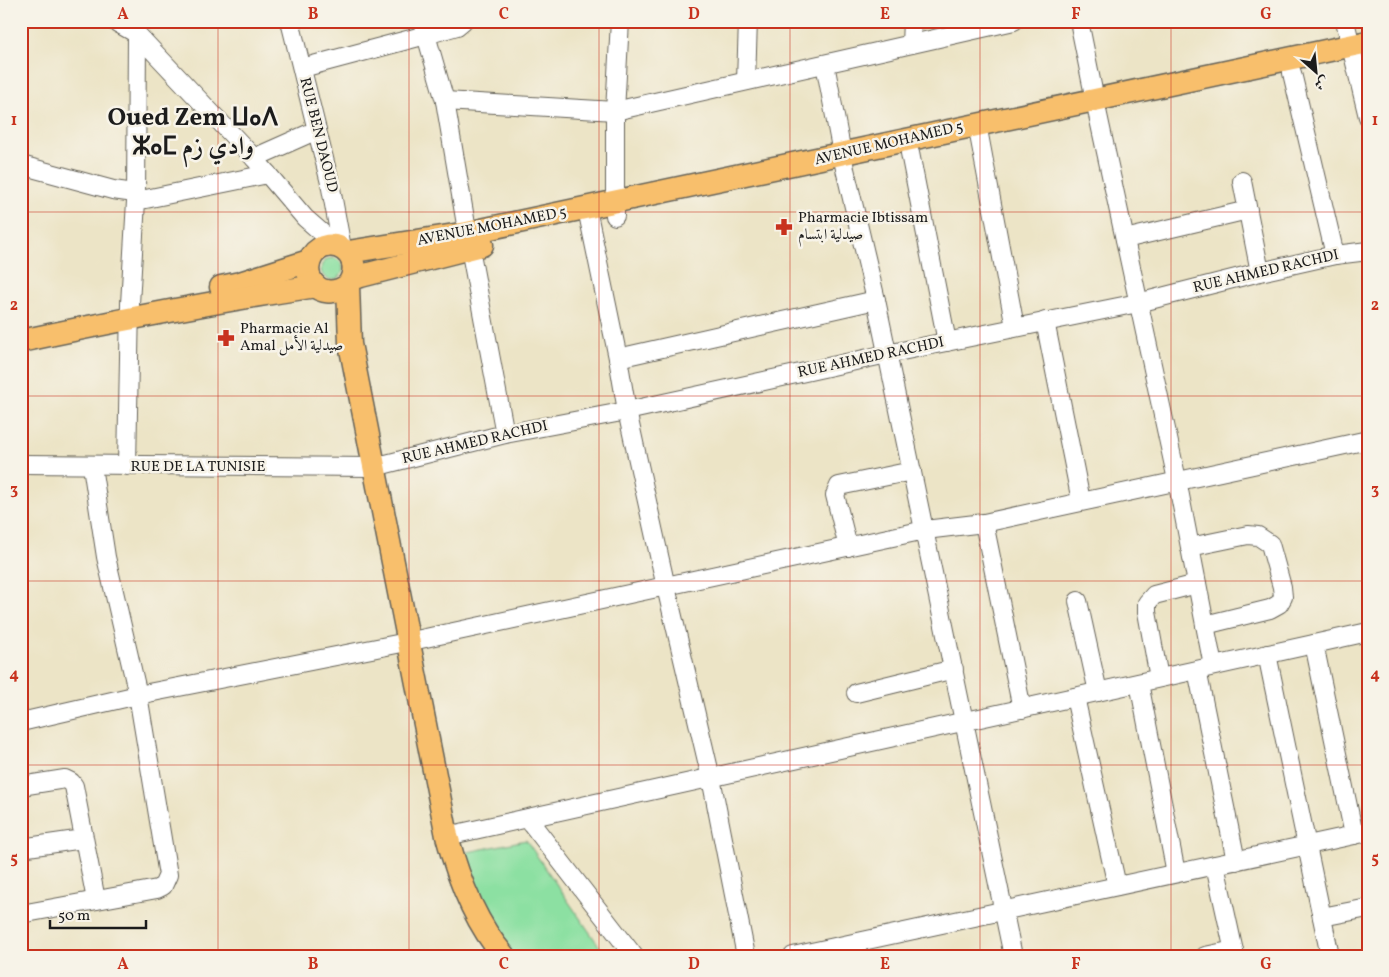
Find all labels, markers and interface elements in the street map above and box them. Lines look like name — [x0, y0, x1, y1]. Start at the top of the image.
text: A — [117, 4, 129, 26]
text: B — [308, 4, 319, 26]
text: C — [499, 4, 509, 26]
text: D — [688, 4, 700, 26]
text: E — [880, 4, 890, 26]
text: F — [1071, 4, 1081, 26]
text: G — [1260, 4, 1272, 26]
north arrow — [1292, 48, 1342, 98]
text: ش — [1311, 71, 1332, 94]
street label: RUE BEN DAOUD — [294, 75, 342, 195]
district label: Oued Zem ⵡⴰⴷ ⵣⴰⵎ وادي زم — [107, 101, 279, 168]
text: 1 — [11, 110, 17, 132]
text: 1 — [1372, 110, 1378, 132]
street label: AVENUE MOHAMED 5 — [813, 117, 965, 171]
street label: AVENUE MOHAMED 5 — [415, 202, 569, 252]
place label: Pharmacie Ibtissam صيدلية ابتسام — [798, 208, 928, 247]
pharmacy icon: Pharmacie Ibtissam صيدلية ابتسام — [774, 217, 794, 237]
street label: RUE AHMED RACHDI — [1191, 245, 1341, 299]
text: 2 — [10, 295, 18, 317]
text: 2 — [1371, 295, 1379, 317]
place label: Pharmacie Al Amal صيدلية الأمل — [240, 319, 343, 357]
pharmacy icon: Pharmacie Al Amal صيدلية الأمل — [216, 328, 236, 348]
street label: RUE AHMED RACHDI — [796, 332, 946, 384]
street label: RUE AHMED RACHDI — [400, 416, 550, 470]
street label: RUE DE LA TUNISIE — [131, 457, 265, 478]
text: 3 — [10, 479, 18, 501]
text: 3 — [1371, 479, 1379, 501]
text: 4 — [9, 664, 19, 686]
text: 4 — [1370, 664, 1380, 686]
text: 5 — [10, 848, 18, 870]
text: 5 — [1371, 848, 1379, 870]
scale bar — [50, 897, 146, 929]
text: 50 m — [58, 906, 90, 927]
text: A — [117, 954, 129, 976]
text: B — [308, 954, 319, 976]
text: C — [499, 954, 509, 976]
text: D — [688, 954, 700, 976]
text: E — [880, 954, 890, 976]
text: F — [1071, 954, 1081, 976]
text: G — [1260, 954, 1272, 976]

